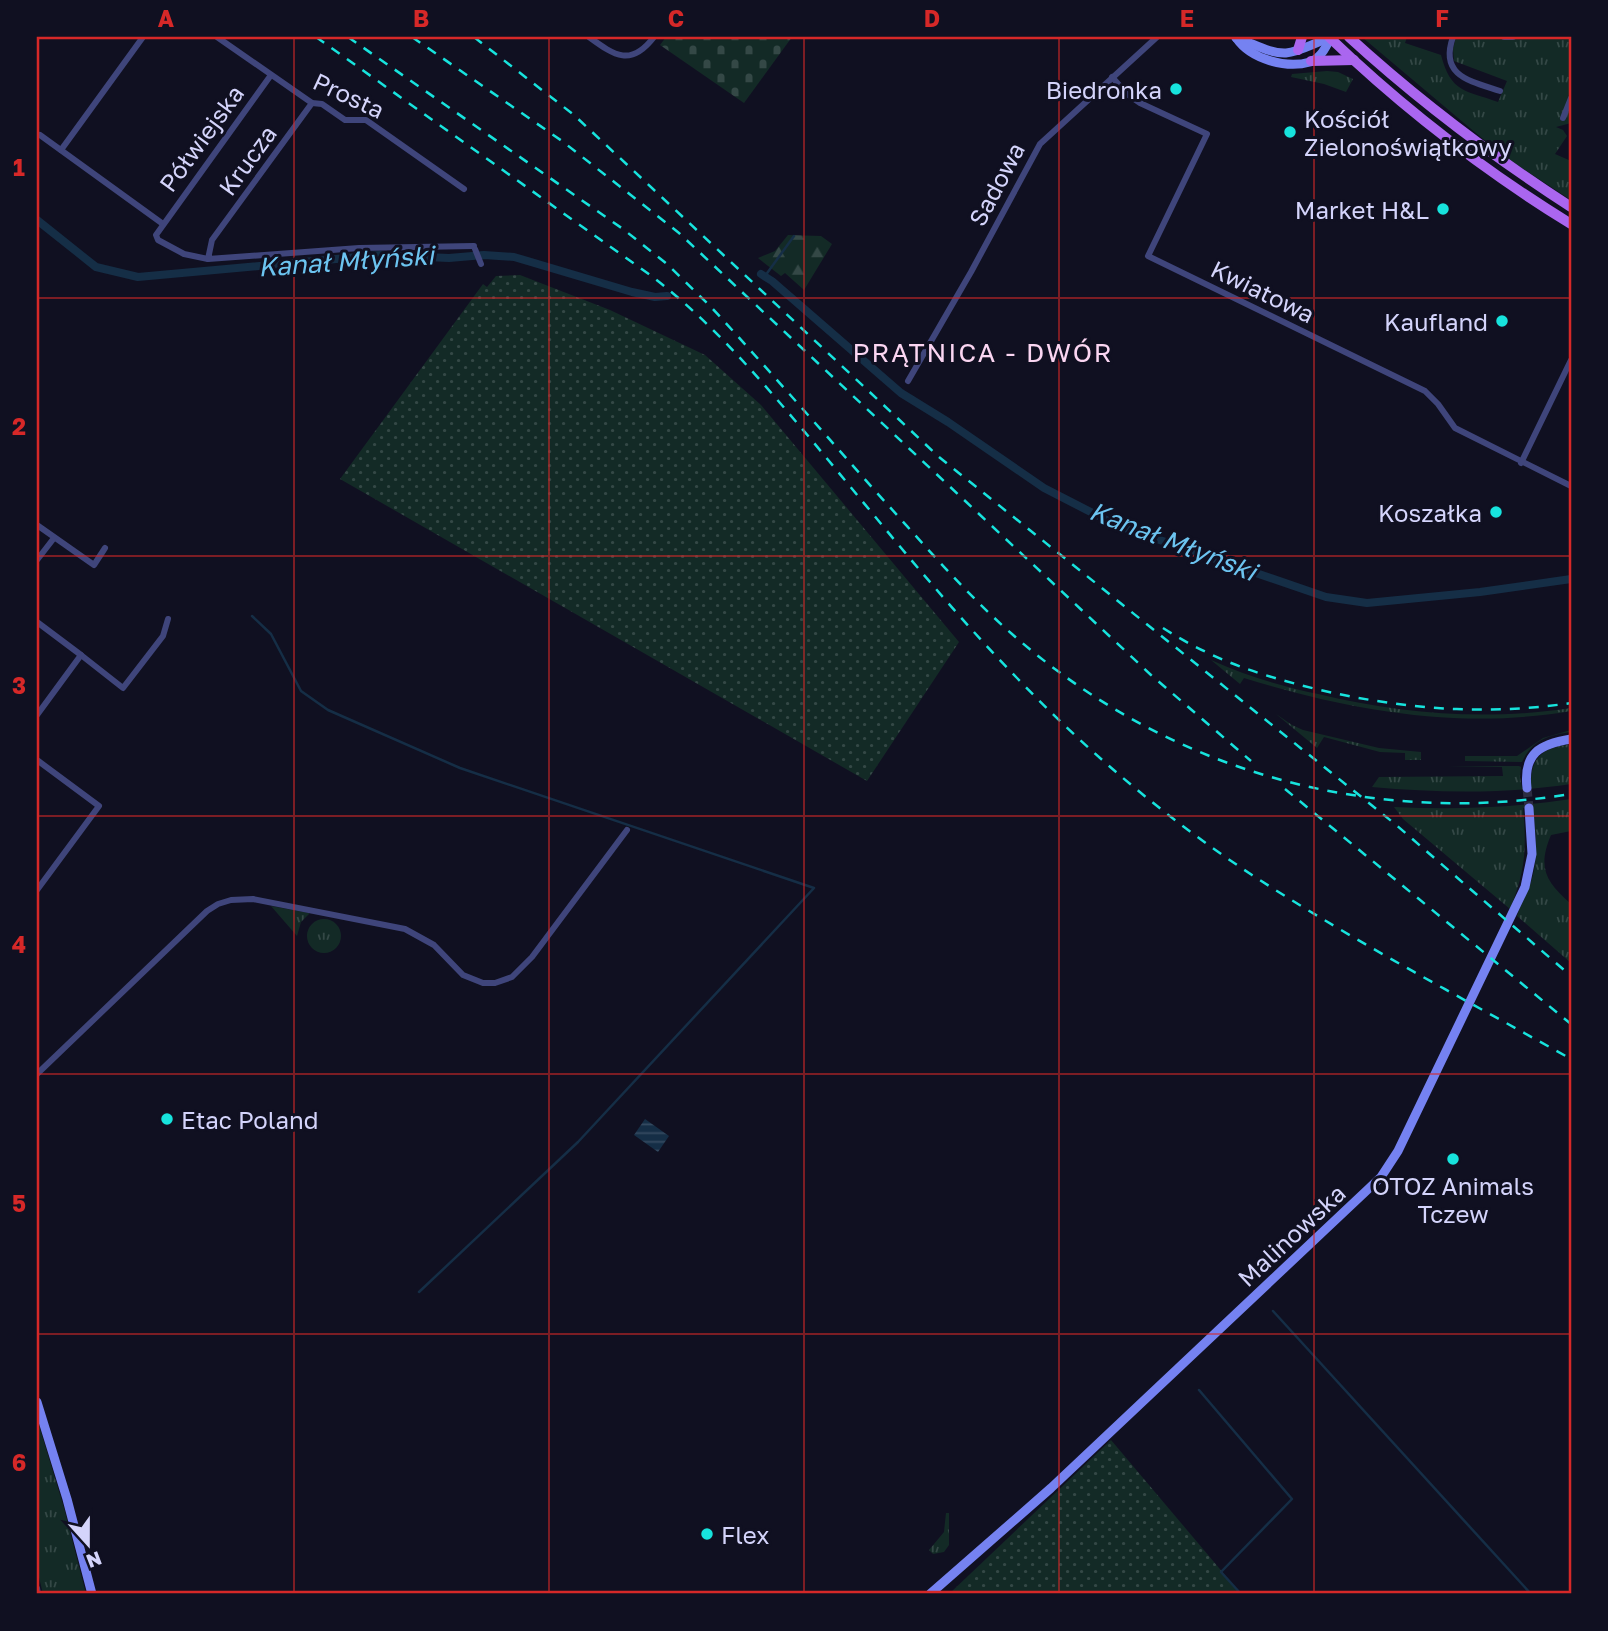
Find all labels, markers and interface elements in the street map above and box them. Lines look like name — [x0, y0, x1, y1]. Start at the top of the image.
text: A — [158, 4, 175, 32]
text: B — [413, 4, 429, 32]
text: C — [668, 4, 684, 32]
text: D — [924, 4, 940, 32]
text: E — [1180, 4, 1194, 32]
text: F — [1435, 4, 1449, 32]
street label: Prosta — [309, 66, 389, 124]
place label: Biedronka — [1046, 75, 1162, 104]
street label: Półwiejska — [153, 79, 249, 197]
marker: Biedronka — [1168, 81, 1184, 97]
place label: Kościół Zielonoświątkowy — [1304, 104, 1512, 161]
street label: Krucza — [212, 119, 282, 201]
marker: Kościół Zielonoświątkowy — [1282, 124, 1298, 140]
street label: Sadowa — [962, 137, 1030, 231]
text: 1 — [13, 153, 25, 181]
place label: Market H&L — [1295, 195, 1429, 224]
marker: Market H&L — [1435, 201, 1451, 217]
water label: Kanał Młyński — [257, 239, 438, 283]
street label: Kwiatowa — [1207, 254, 1319, 328]
place label: Kaufland — [1384, 307, 1488, 336]
marker: Kaufland — [1494, 313, 1510, 329]
district label: PRĄTNICA - DWÓR — [852, 337, 1114, 368]
text: 2 — [12, 412, 26, 440]
water label: Kanał Młyński — [1085, 495, 1264, 588]
place label: Koszałka — [1378, 498, 1482, 527]
marker: Koszałka — [1488, 504, 1504, 520]
text: 3 — [12, 671, 26, 699]
text: 4 — [12, 930, 26, 958]
place label: Etac Poland — [181, 1105, 319, 1134]
marker: Etac Poland — [159, 1111, 175, 1127]
marker: OTOZ Animals Tczew — [1445, 1151, 1461, 1167]
place label: OTOZ Animals Tczew — [1372, 1171, 1534, 1228]
street label: Malinowska — [1231, 1178, 1351, 1292]
text: 5 — [12, 1189, 26, 1217]
text: 6 — [12, 1448, 26, 1476]
north arrow — [52, 1508, 122, 1578]
place label: Flex — [721, 1520, 769, 1549]
marker: Flex — [699, 1526, 715, 1542]
text: N — [83, 1547, 105, 1574]

